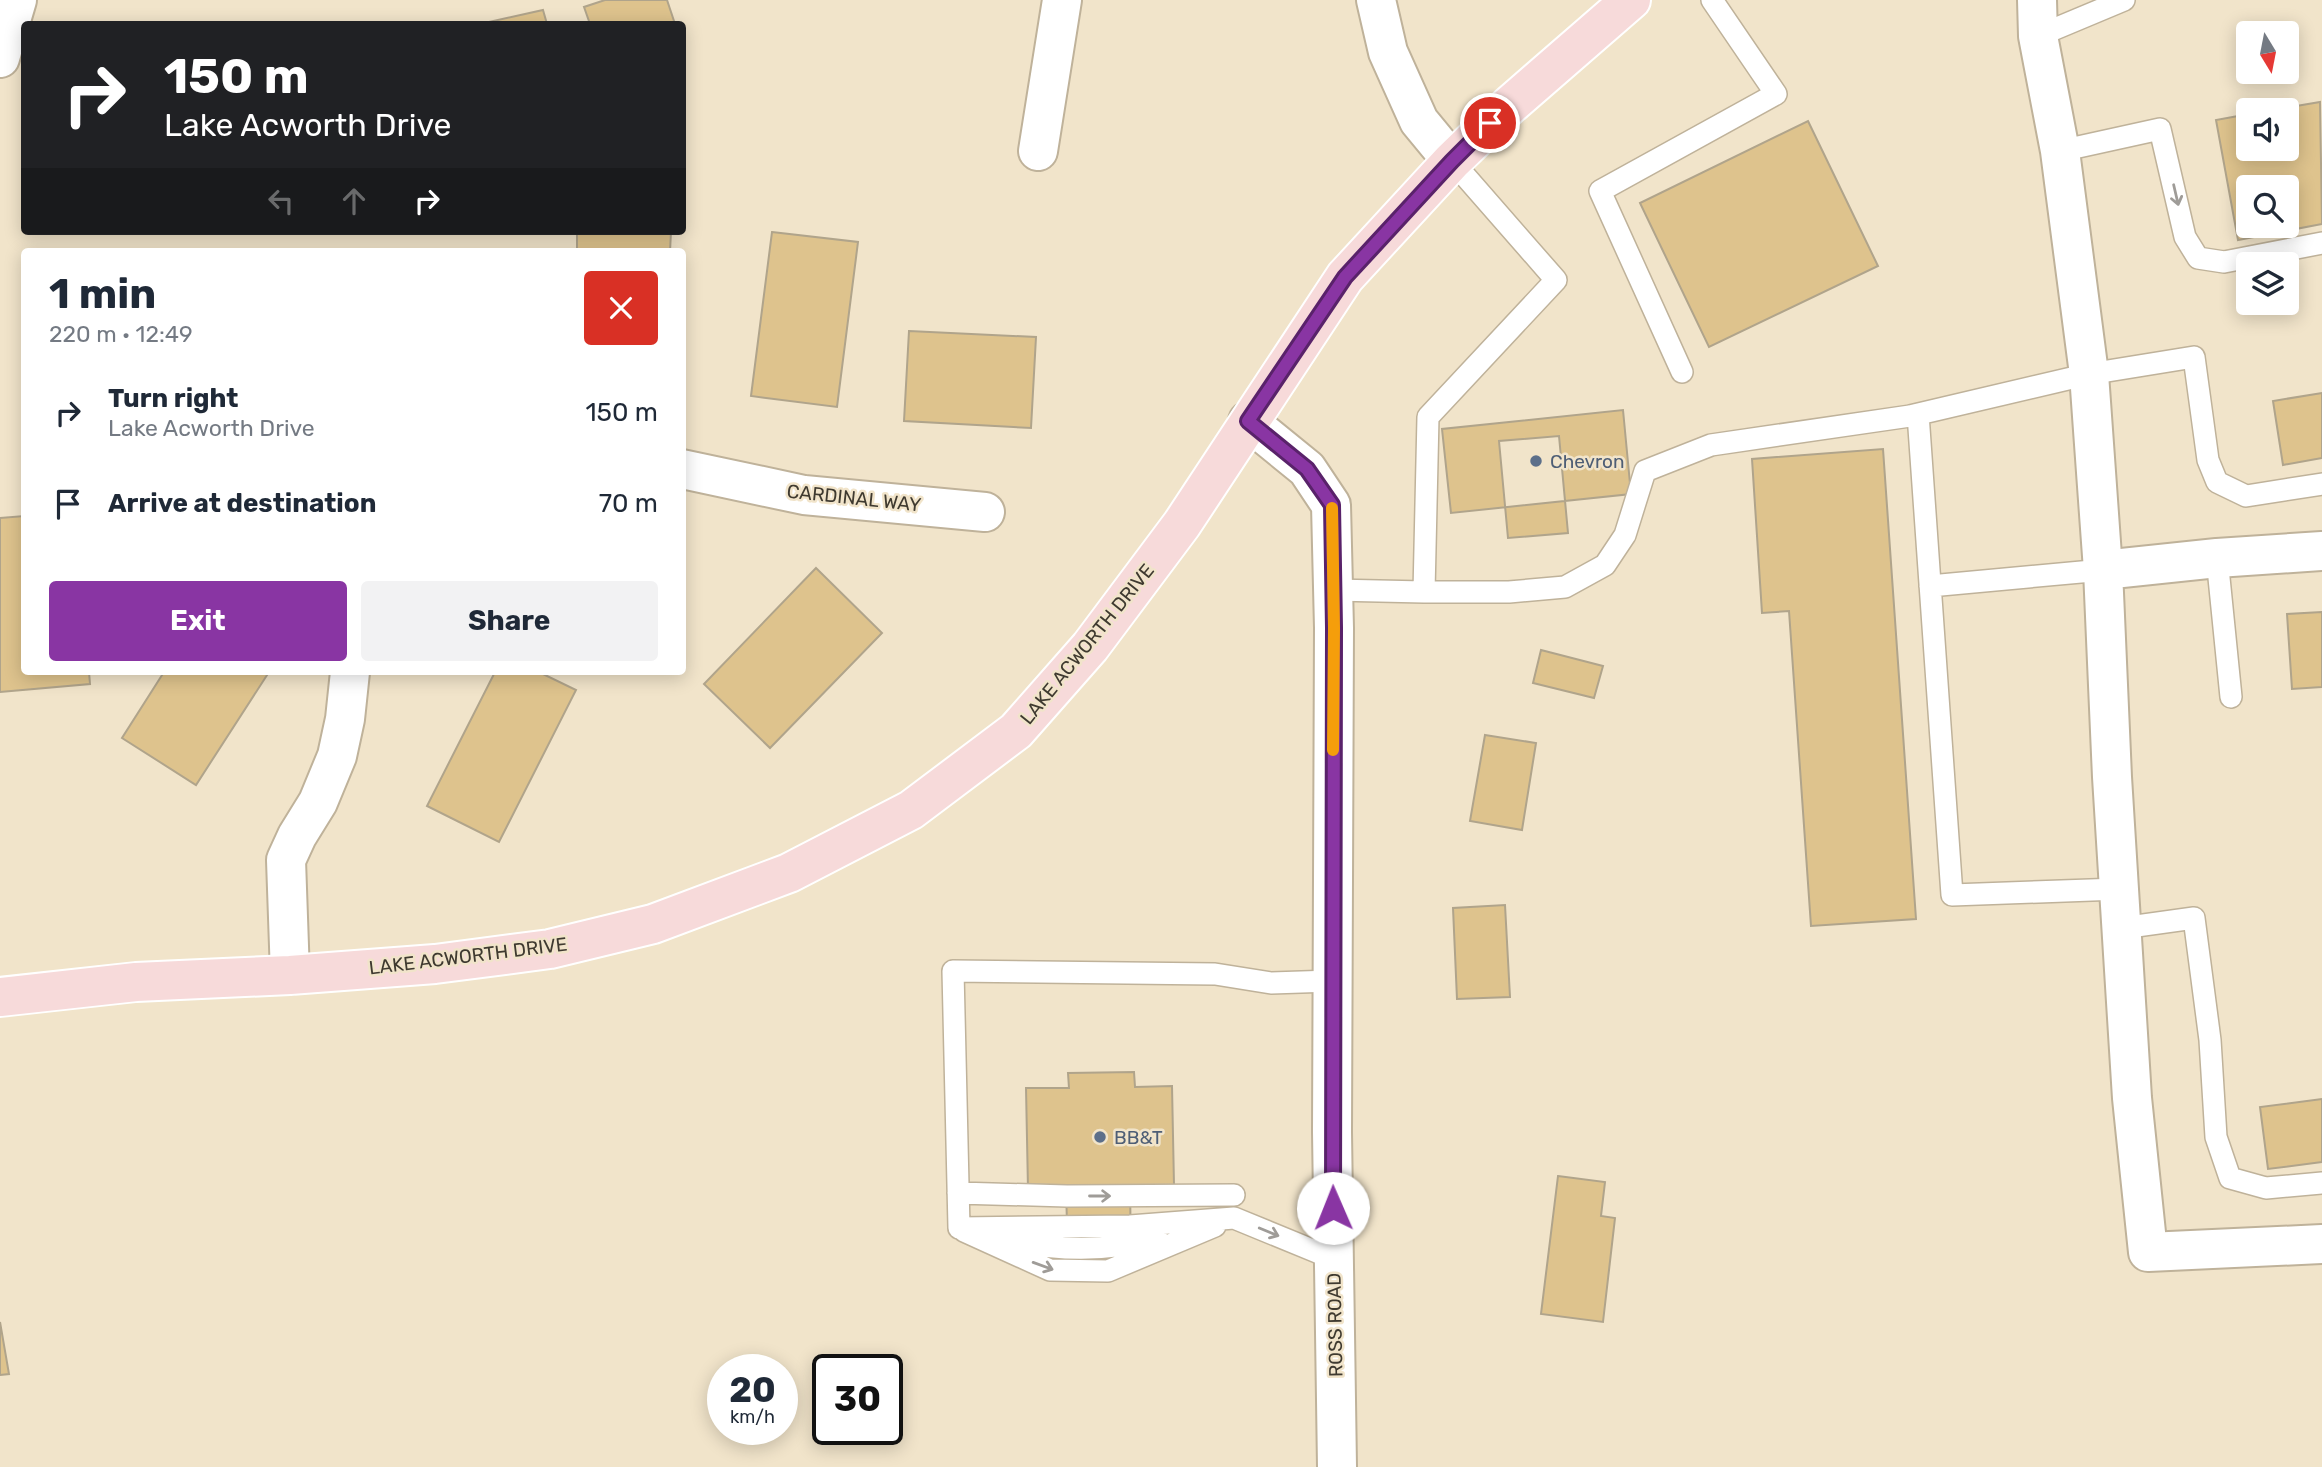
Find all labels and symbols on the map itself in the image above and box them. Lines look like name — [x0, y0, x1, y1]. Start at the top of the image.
north arrow — [2236, 21, 2300, 84]
pin — [1460, 93, 1520, 153]
one-way arrow — [2169, 183, 2183, 206]
place label: Chevron — [1550, 450, 1625, 473]
marker: Chevron — [1528, 453, 1544, 469]
street label: CARDINAL WAY — [786, 480, 922, 516]
street label: LAKE ACWORTH DRIVE — [1015, 559, 1159, 729]
street label: LAKE ACWORTH DRIVE — [367, 932, 569, 980]
place label: BB&T — [1114, 1126, 1163, 1149]
marker: BB&T — [1092, 1129, 1108, 1145]
position arrow — [1296, 1171, 1370, 1245]
one-way arrow — [1088, 1189, 1111, 1203]
one-way arrow — [1258, 1227, 1279, 1240]
one-way arrow — [1032, 1261, 1054, 1273]
street label: ROSS ROAD — [1323, 1273, 1347, 1377]
speed limit sign: 30 — [812, 1354, 903, 1445]

